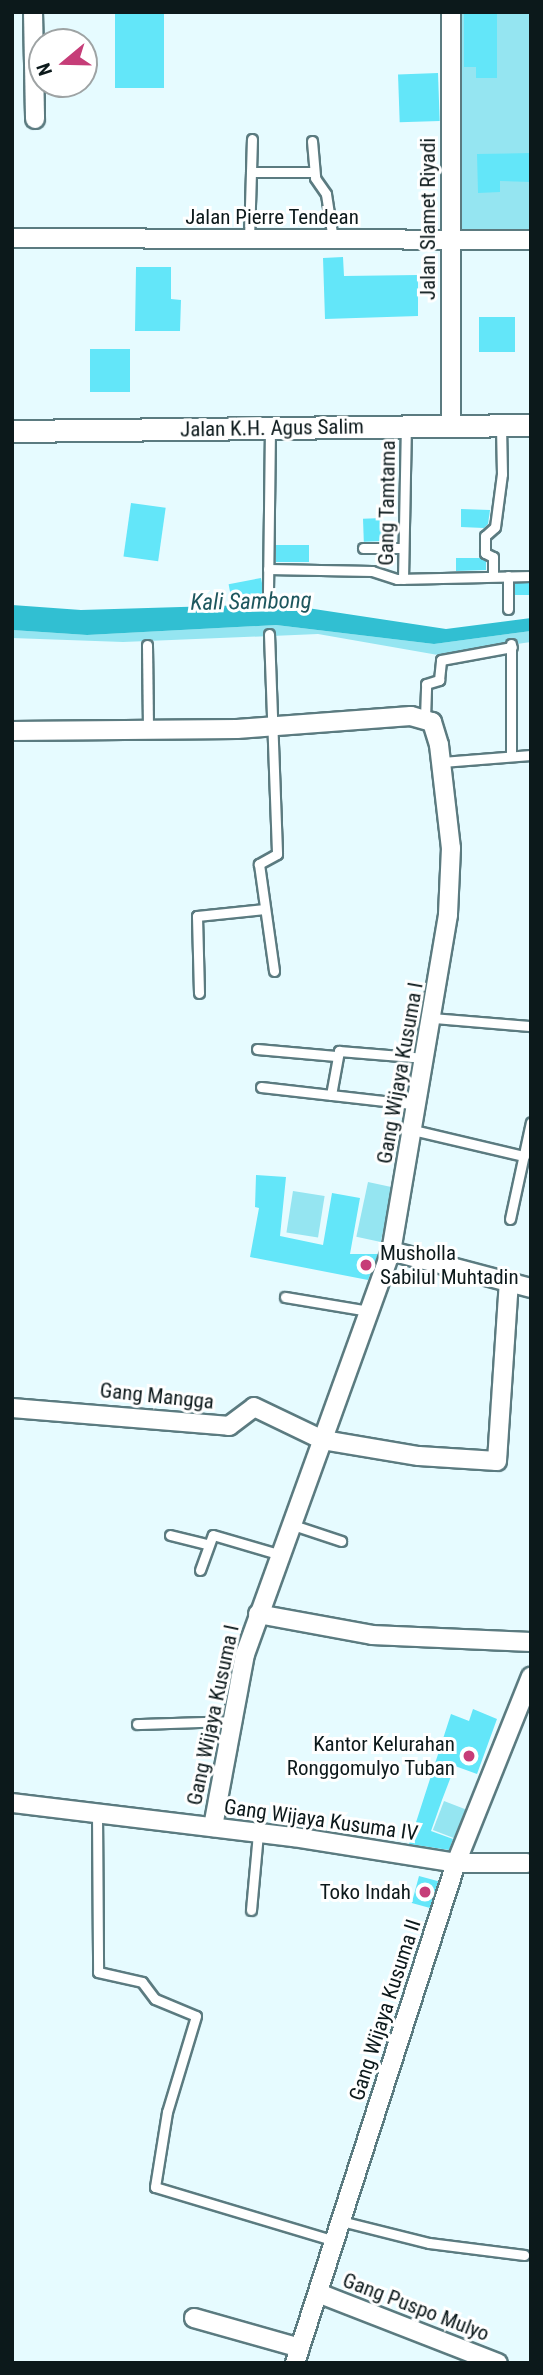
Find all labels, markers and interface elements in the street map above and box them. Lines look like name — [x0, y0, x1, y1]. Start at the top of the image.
north arrow — [28, 28, 98, 98]
text: N — [32, 60, 57, 79]
street label: Jalan Slamet Riyadi — [415, 138, 441, 300]
street label: Jalan Pierre Tendean — [185, 204, 359, 230]
street label: Jalan K.H. Agus Salim — [180, 414, 364, 442]
street label: Gang Tamtama — [373, 440, 401, 566]
water label: Kali Sambong — [190, 587, 312, 617]
street label: Gang Wijaya Kusuma I — [372, 980, 428, 1166]
place label: Musholla Sabilul Muhtadin — [380, 1240, 519, 1290]
marker: Musholla Sabilul Muhtadin — [358, 1257, 374, 1273]
street label: Gang Mangga — [99, 1377, 215, 1415]
street label: Gang Wijaya Kusuma I — [182, 1623, 244, 1807]
place label: Kantor Kelurahan Ronggomulyo Tuban — [286, 1731, 455, 1781]
marker: Kantor Kelurahan Ronggomulyo Tuban — [461, 1748, 477, 1764]
street label: Gang Wijaya Kusuma IV — [222, 1794, 420, 1846]
place label: Toko Indah — [320, 1879, 411, 1905]
marker: Toko Indah — [417, 1884, 433, 1900]
street label: Gang Wijaya Kusuma II — [344, 1916, 426, 2104]
street label: Gang Puspo Mulyo — [339, 2267, 493, 2347]

